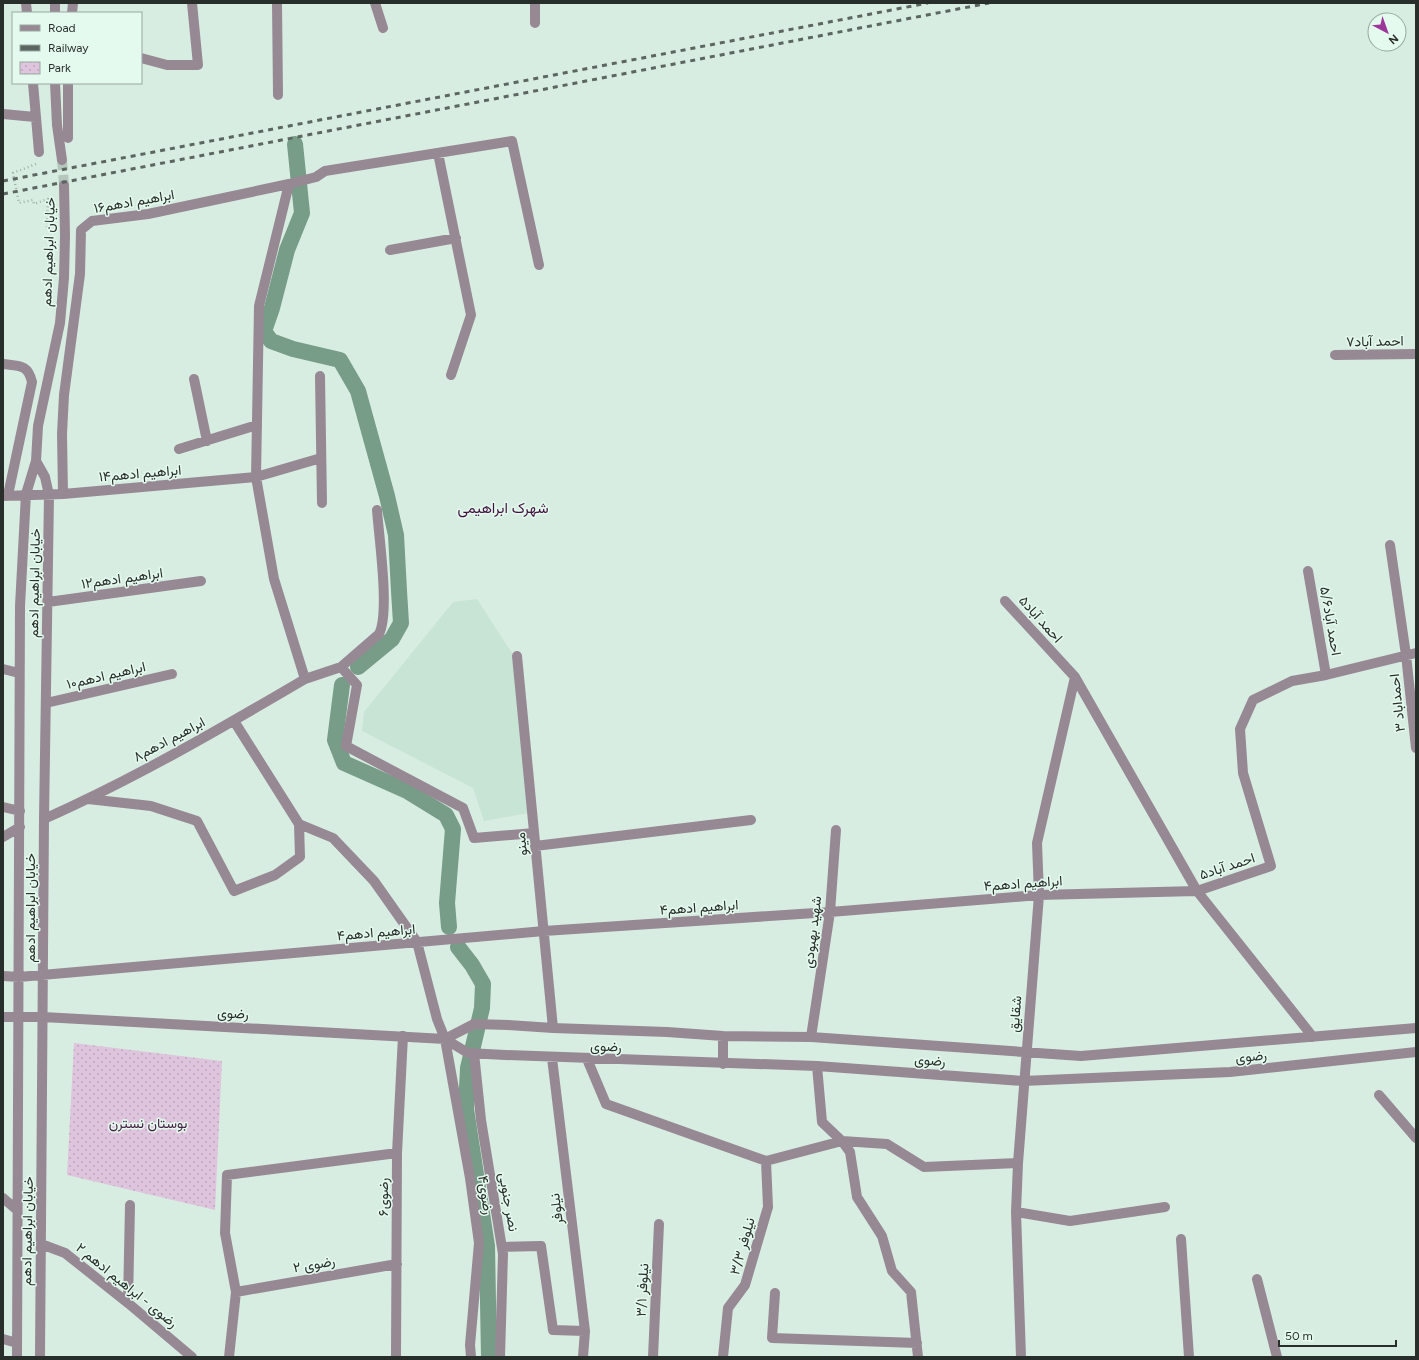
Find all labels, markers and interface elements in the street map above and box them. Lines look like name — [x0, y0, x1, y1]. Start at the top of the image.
legend — [12, 12, 142, 84]
north arrow — [1367, 12, 1407, 52]
text: Road — [48, 21, 76, 35]
text: N — [1386, 31, 1401, 47]
text: Railway — [48, 41, 89, 55]
text: Park — [48, 61, 71, 75]
street label: ابراهیم ادهم۱۶ — [92, 186, 176, 217]
street label: خیابان ابراهیم ادهم — [38, 197, 59, 307]
street label: احمد آباد۷ — [1346, 332, 1404, 351]
street label: ابراهیم ادهم۱۴ — [98, 461, 182, 486]
district label: شهرک ابراهیمی — [457, 499, 549, 518]
street label: خیابان ابراهیم ادهم — [25, 528, 44, 638]
street label: ابراهیم ادهم۱۲ — [80, 564, 164, 593]
street label: احمد آباد۵/۶ — [1316, 585, 1345, 657]
street label: احمد آباد۵ — [1015, 592, 1066, 646]
street label: ابراهیم ادهم۱۰ — [65, 658, 147, 693]
street label: احمداباد ۳ — [1386, 673, 1409, 733]
street label: ابراهیم ادهم۸ — [130, 713, 208, 765]
street label: مینو — [512, 831, 531, 857]
street label: احمد آباد۵ — [1197, 849, 1257, 883]
street label: خیابان ابراهیم ادهم — [22, 853, 39, 963]
street label: ابراهیم ادهم۴ — [983, 872, 1063, 895]
street label: شهید بهبودی — [800, 895, 825, 969]
street label: ابراهیم ادهم۴ — [659, 896, 739, 919]
street label: ابراهیم ادهم۴ — [336, 921, 416, 944]
street label: شقایق — [1005, 995, 1026, 1033]
street label: رضوی — [217, 1004, 249, 1023]
street label: رضوی — [590, 1037, 622, 1056]
street label: رضوی — [1234, 1046, 1268, 1067]
street label: رضوی — [914, 1051, 946, 1070]
park label: بوستان نسترن — [109, 1115, 187, 1132]
street label: نصر جنوبی — [495, 1171, 522, 1233]
street label: رضوی۴ — [474, 1174, 497, 1216]
street label: خیابان ابراهیم ادهم — [18, 1176, 37, 1286]
street label: رضوی۶ — [375, 1178, 392, 1216]
street label: نیلوفر — [546, 1192, 567, 1227]
street label: نیلوفر ۳/۳ — [726, 1215, 759, 1277]
street label: رضوی - ابراهیم ادهم ۲ — [72, 1239, 181, 1332]
street label: رضوی ۲ — [292, 1252, 337, 1277]
street label: نیلوفر ۳/۱ — [633, 1263, 652, 1317]
scale bar — [1279, 1322, 1396, 1348]
text: 50 m — [1285, 1329, 1313, 1343]

